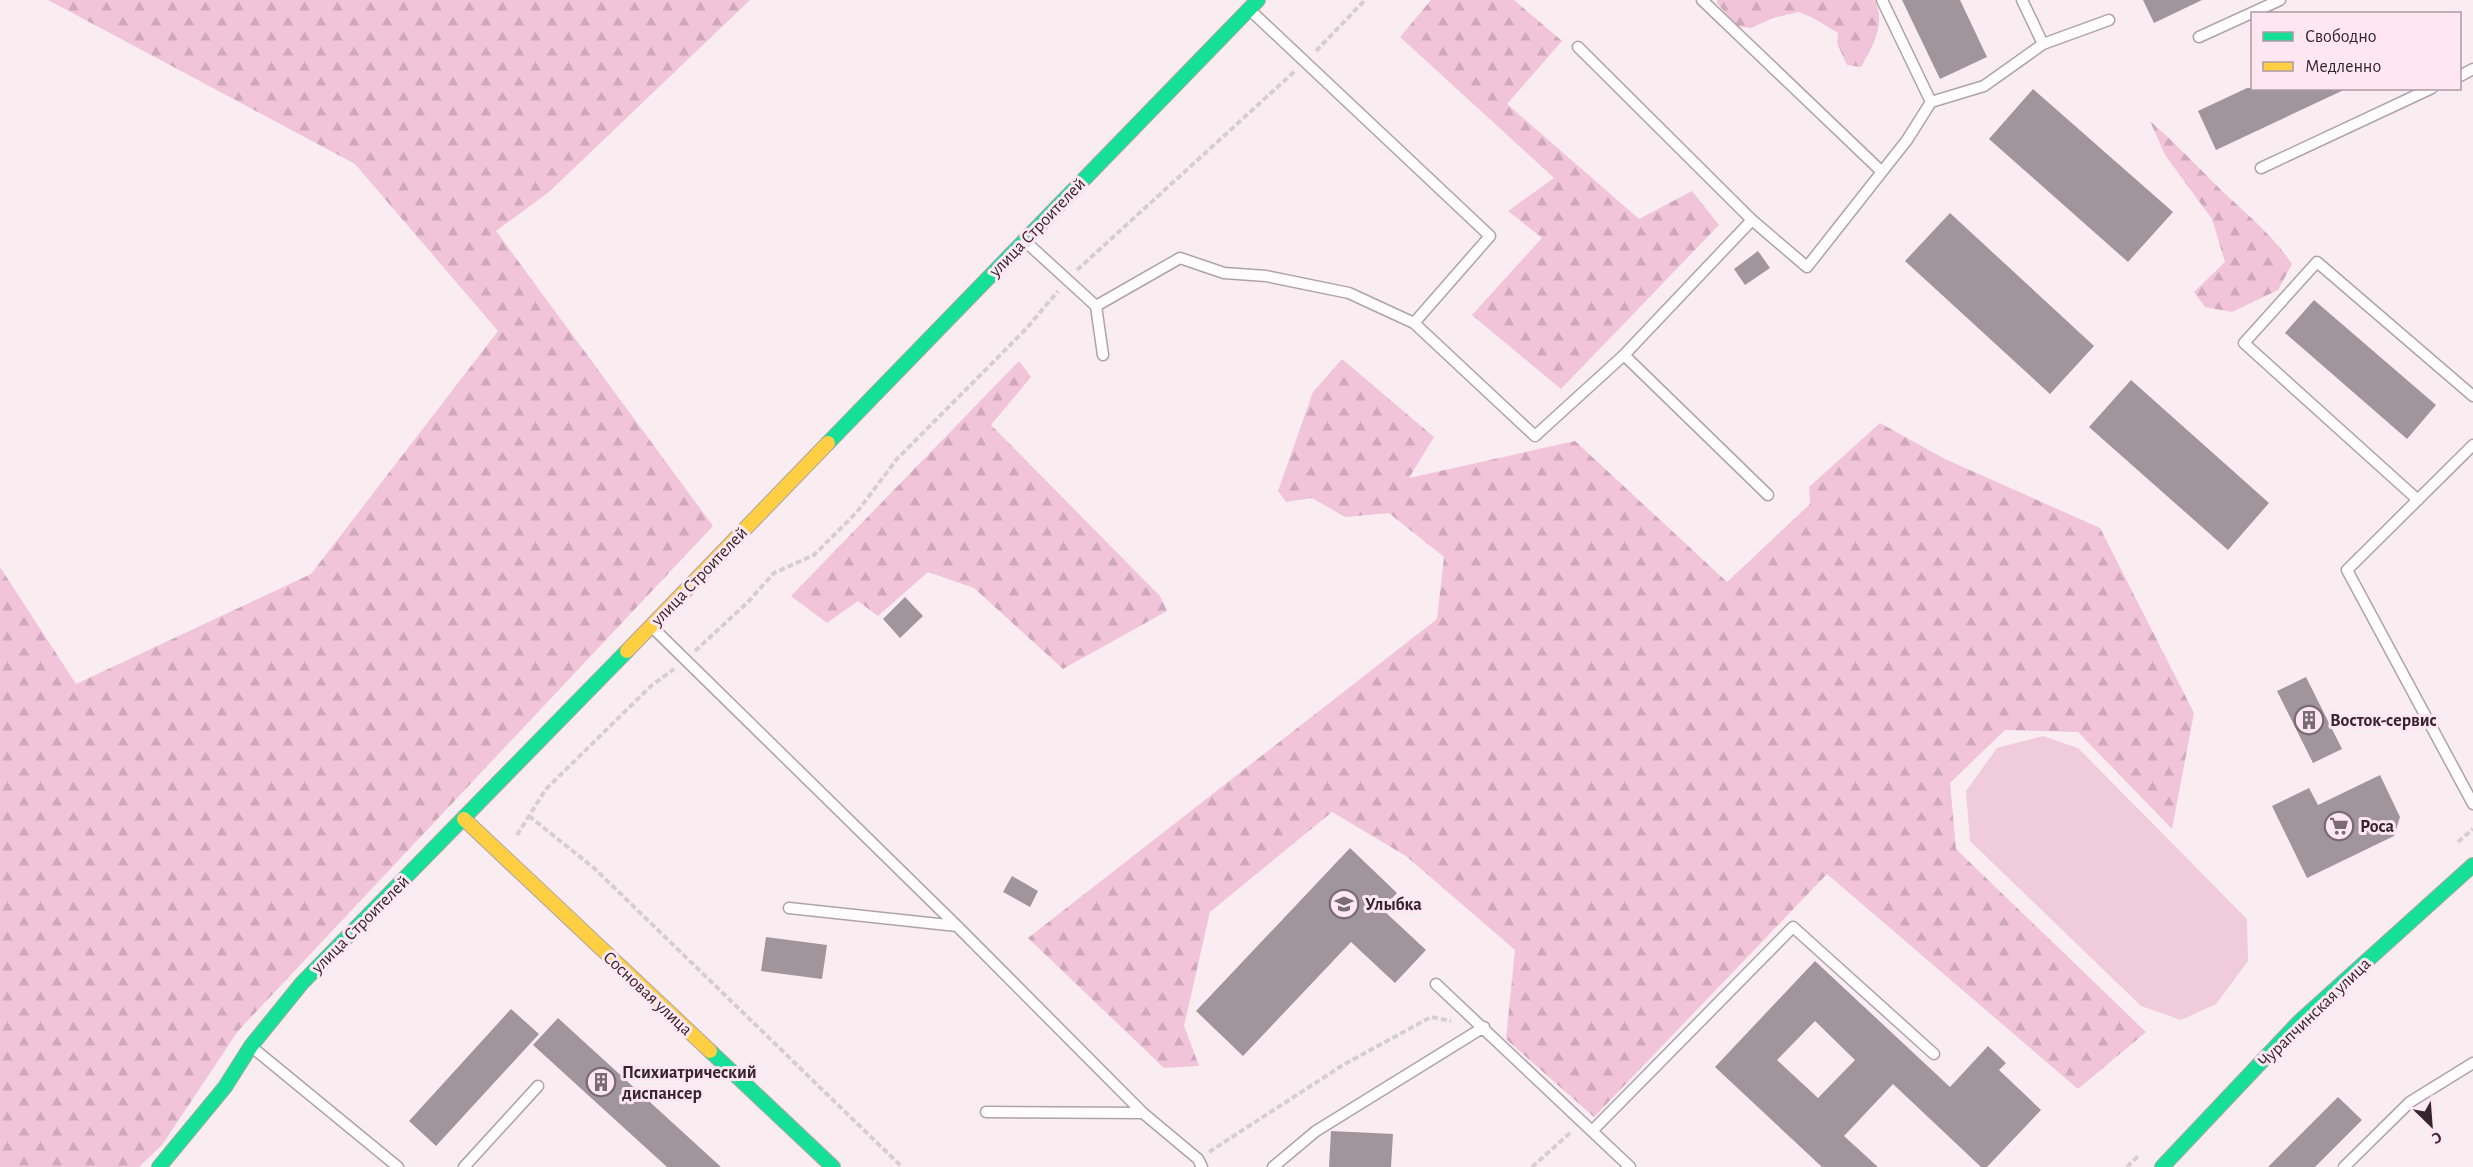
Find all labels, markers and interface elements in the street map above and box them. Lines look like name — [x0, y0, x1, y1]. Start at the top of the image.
legend — [2251, 12, 2461, 90]
text: Свободно — [2305, 27, 2377, 46]
text: Медленно — [2305, 58, 2381, 76]
street label: улица Строителей — [985, 175, 1089, 281]
street label: улица Строителей — [647, 524, 751, 630]
building icon: Восток-сервис — [2293, 704, 2325, 736]
place label: Восток-сервис — [2330, 712, 2437, 730]
supermarket icon: Роса — [2323, 810, 2355, 842]
place label: Роса — [2360, 818, 2395, 836]
street label: улица Строителей — [308, 872, 413, 978]
school or university icon: Улыбка — [1328, 888, 1360, 920]
place label: Улыбка — [1365, 896, 1422, 914]
street label: Сосновая улица — [599, 948, 695, 1039]
street label: Чурапчинская улица — [2255, 955, 2374, 1071]
place label: Психиатрический диспансер — [622, 1064, 757, 1103]
building icon: Психиатрический диспансер — [585, 1066, 617, 1098]
north arrow — [2401, 1095, 2461, 1155]
text: С — [2429, 1129, 2444, 1147]

